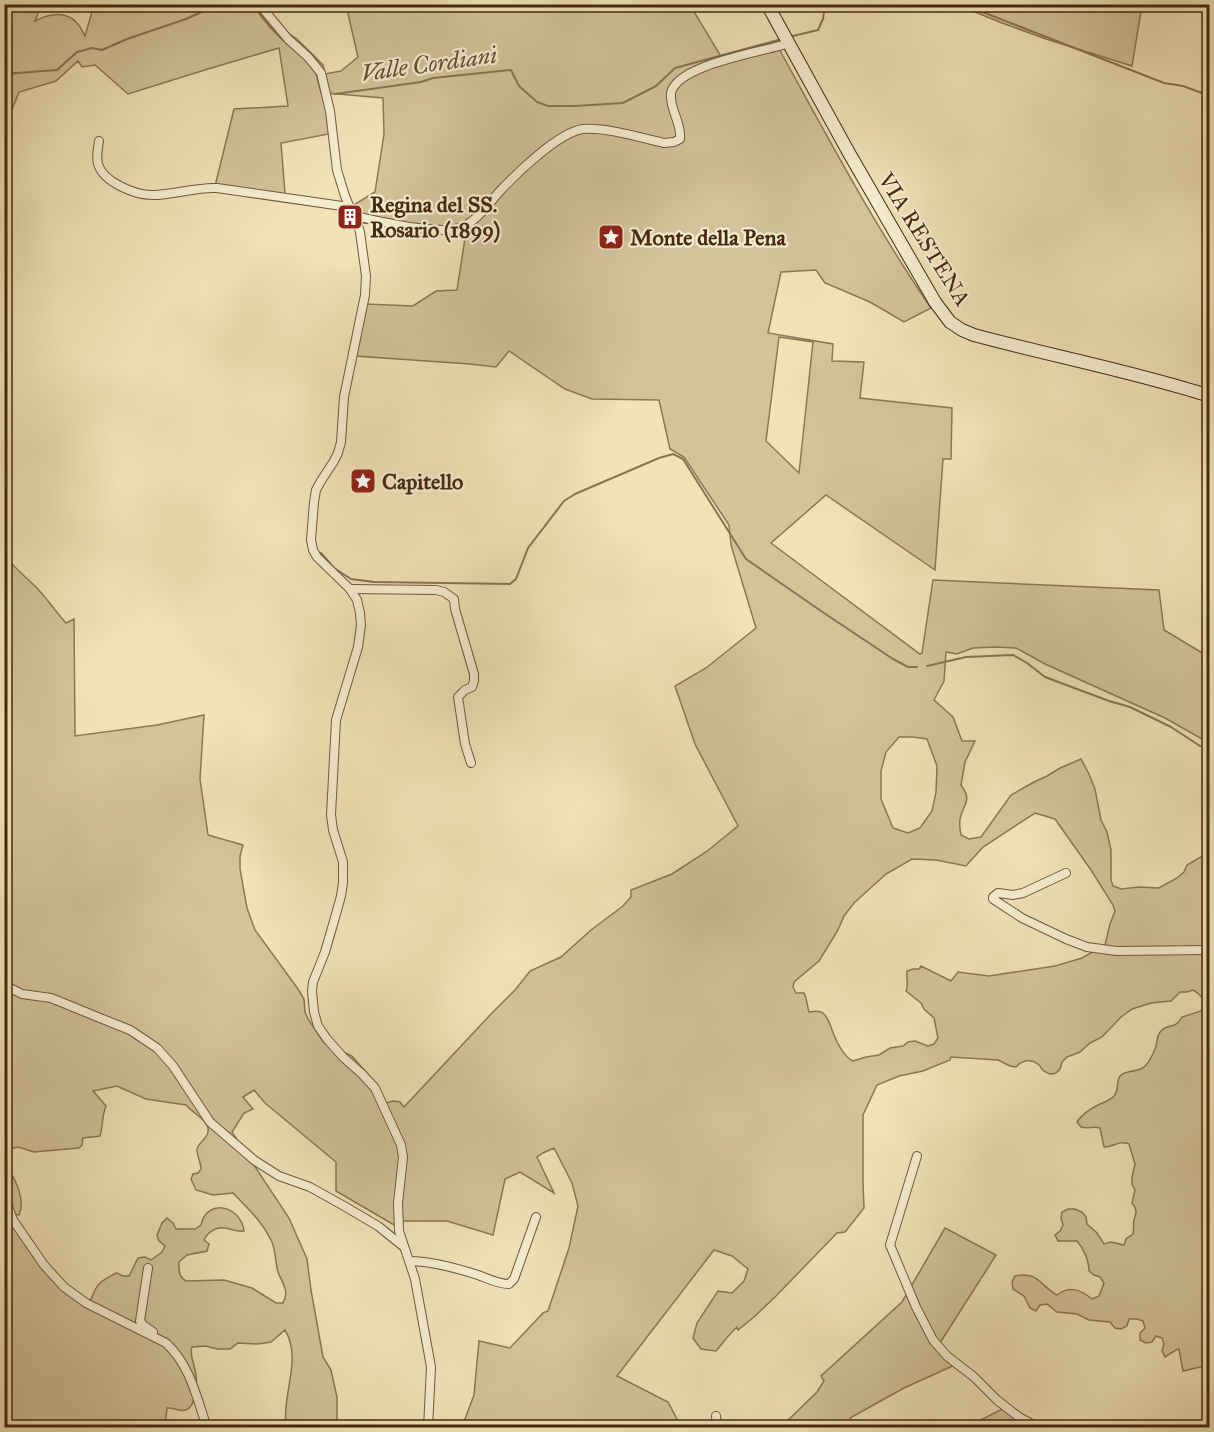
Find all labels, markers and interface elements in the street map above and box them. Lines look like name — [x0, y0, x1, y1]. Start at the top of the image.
water label: Valle Cordiani — [359, 40, 499, 88]
street label: VIA RESTENA — [872, 167, 976, 311]
place label: Regina del SS. Rosario (1899) — [370, 191, 500, 243]
building icon: Regina del SS. Rosario (1899) — [335, 202, 365, 232]
place icon: Monte della Pena — [596, 222, 626, 252]
place label: Monte della Pena — [630, 224, 786, 251]
place icon: Capitello — [348, 466, 378, 496]
place label: Capitello — [382, 468, 463, 495]

